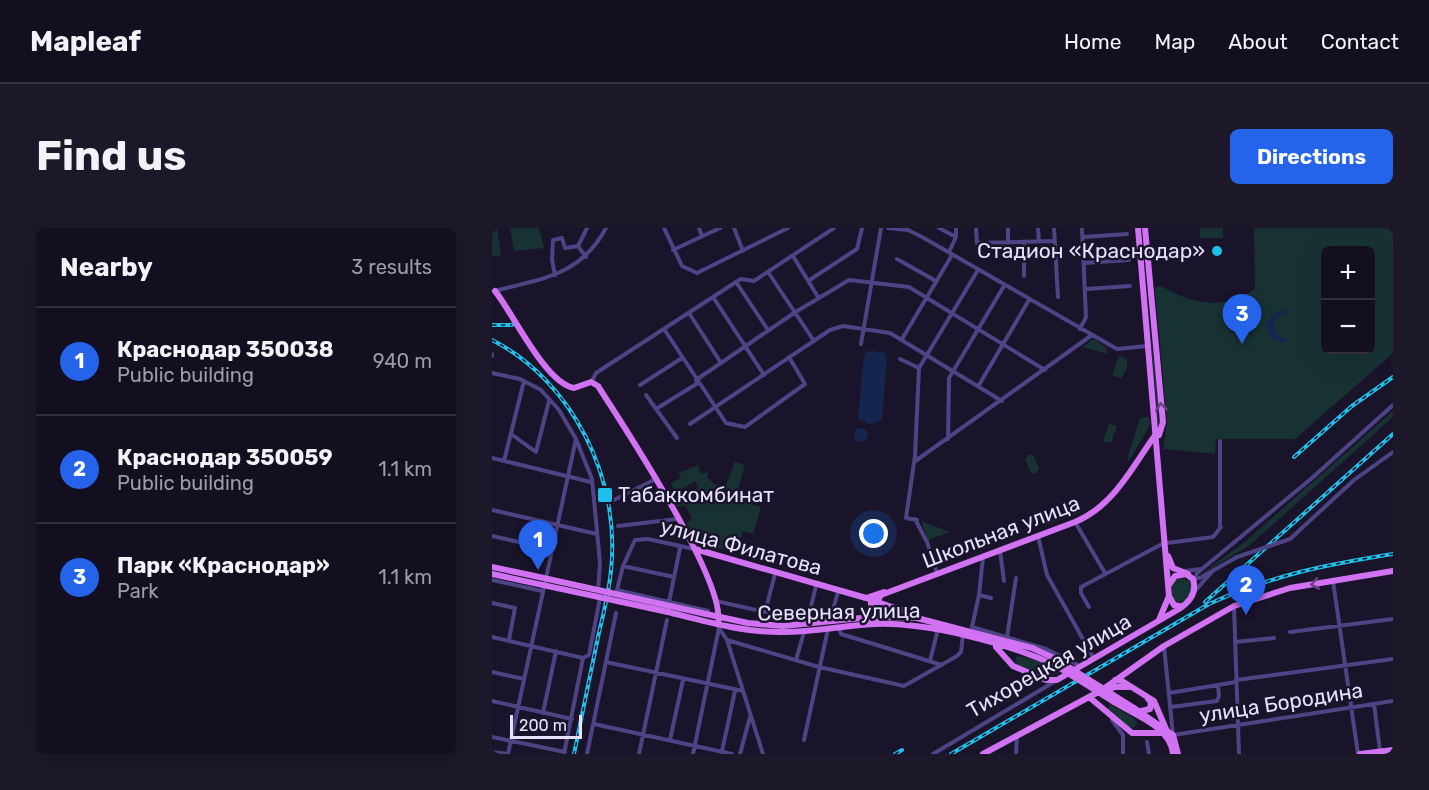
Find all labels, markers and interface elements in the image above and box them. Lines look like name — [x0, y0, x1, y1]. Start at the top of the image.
text: Mapleaf — [30, 25, 141, 58]
text: Home — [1064, 29, 1121, 54]
text: Map — [1154, 29, 1195, 54]
text: About — [1228, 29, 1288, 54]
text: Contact — [1321, 29, 1399, 54]
button: Directions — [1230, 129, 1393, 184]
text: Find us — [36, 131, 187, 181]
place label: Стадион «Краснодар» — [977, 238, 1205, 263]
marker: Стадион «Краснодар» — [1210, 244, 1224, 258]
map controls — [1321, 246, 1375, 354]
button: + — [1321, 246, 1375, 300]
text: Nearby — [60, 252, 153, 283]
text: 3 results — [351, 255, 432, 279]
pin: 3 — [1222, 294, 1262, 344]
button: − — [1321, 300, 1375, 354]
text: Краснодар 350038 — [117, 336, 334, 363]
text: 1 — [75, 349, 84, 373]
text: 940 m — [373, 349, 432, 373]
text: Public building — [117, 363, 254, 387]
one-way arrow — [1155, 402, 1168, 411]
text: Краснодар 350059 — [117, 444, 333, 471]
text: 2 — [73, 457, 86, 481]
text: 1.1 km — [378, 457, 432, 481]
text: Public building — [117, 471, 254, 495]
place label: Табаккомбинат — [618, 482, 774, 507]
marker: Табаккомбинат — [596, 486, 614, 504]
street label: Школьная улица — [918, 490, 1083, 573]
street label: улица Филатова — [658, 513, 825, 580]
your location — [859, 519, 888, 548]
pin: 1 — [518, 520, 558, 570]
text: Парк «Краснодар» — [117, 552, 330, 579]
text: 3 — [73, 565, 86, 589]
text: 1.1 km — [378, 565, 432, 589]
pin: 2 — [1226, 566, 1266, 615]
one-way arrow — [1310, 577, 1319, 589]
text: Park — [117, 579, 159, 603]
street label: Северная улица — [757, 598, 921, 625]
street label: Тихорецкая улица — [962, 608, 1135, 723]
street label: улица Бородина — [1197, 677, 1365, 728]
scale bar — [510, 712, 582, 739]
text: 200 m — [519, 716, 567, 735]

